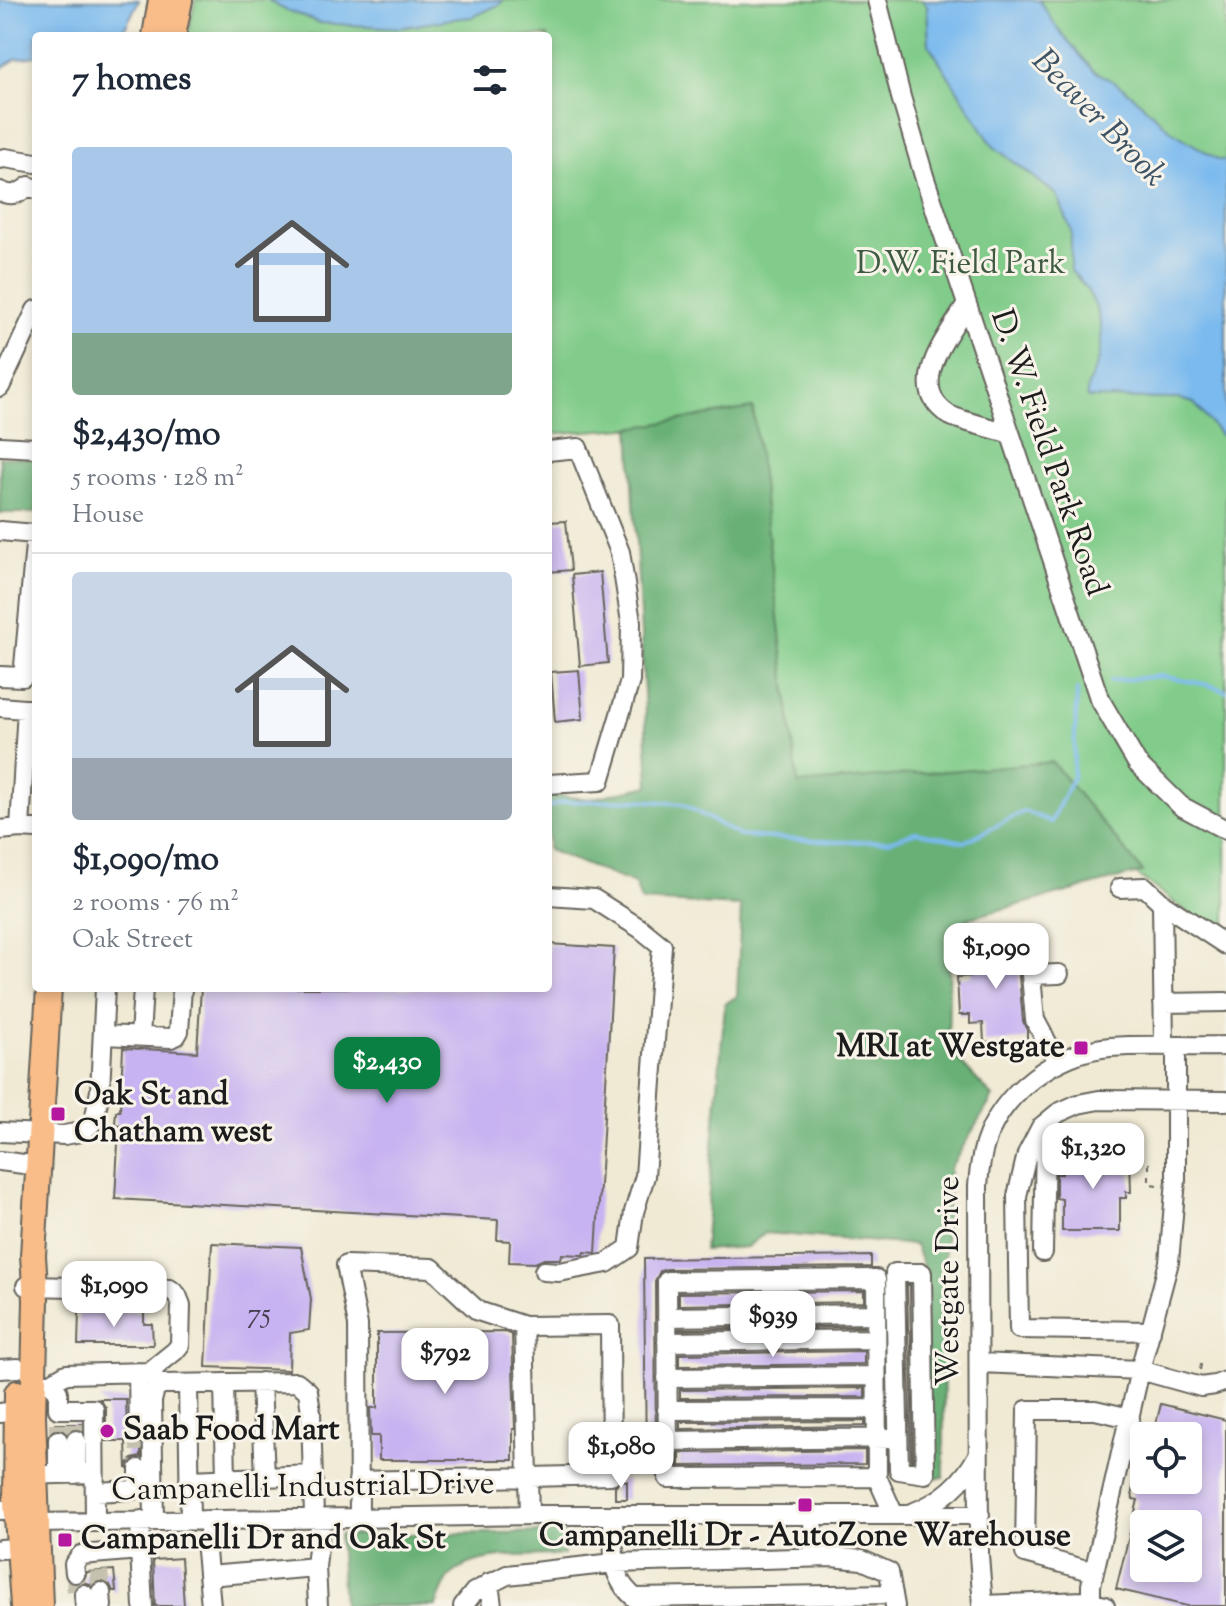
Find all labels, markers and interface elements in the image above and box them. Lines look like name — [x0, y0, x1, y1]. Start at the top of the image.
water label: Beaver Brook — [1019, 39, 1177, 199]
text: 7 homes — [72, 56, 191, 105]
icon: filters — [468, 58, 512, 102]
icon: home — [220, 199, 364, 343]
park label: D.W. Field Park — [856, 242, 1066, 288]
street label: D. W. Field Park Road — [977, 304, 1119, 602]
text: $2,430/mo — [72, 411, 221, 460]
text: 5 rooms · 128 m² — [72, 460, 244, 497]
text: House — [72, 497, 144, 534]
icon: home — [220, 624, 364, 768]
text: $1,090/mo — [72, 836, 219, 885]
text: 2 rooms · 76 m² — [72, 885, 239, 922]
text: Oak Street — [72, 922, 193, 959]
pin: $1,090 — [931, 923, 1061, 991]
text: $1,090 — [962, 930, 1030, 967]
place label: MRI at Westgate — [836, 1025, 1065, 1071]
pin: $2,430 — [322, 1037, 452, 1105]
marker: MRI at Westgate — [1072, 1039, 1090, 1057]
text: $2,430 — [352, 1044, 422, 1081]
place label: Oak St and Chatham west — [74, 1073, 272, 1156]
marker: Oak St and Chatham west — [49, 1105, 67, 1123]
pin: $1,320 — [1028, 1123, 1158, 1191]
text: $1,320 — [1060, 1130, 1126, 1167]
street label: Westgate Drive — [927, 1176, 973, 1386]
pin: $1,090 — [49, 1261, 179, 1329]
text: $1,090 — [80, 1268, 148, 1305]
pin: $939 — [726, 1291, 820, 1359]
house number: 75 — [247, 1295, 271, 1335]
text: $939 — [748, 1298, 798, 1335]
pin: $792 — [398, 1328, 492, 1396]
text: $792 — [419, 1335, 471, 1372]
place label: Saab Food Mart — [123, 1408, 339, 1454]
marker: Saab Food Mart — [98, 1422, 116, 1440]
pin: $1,080 — [556, 1422, 686, 1490]
map controls — [1130, 1422, 1202, 1582]
button: locate — [1130, 1422, 1202, 1494]
text: $1,080 — [587, 1429, 655, 1466]
street label: Campanelli Industrial Drive — [111, 1462, 495, 1514]
marker: Campanelli Dr - AutoZone Warehouse — [796, 1496, 814, 1514]
button: layers — [1130, 1510, 1202, 1582]
place label: Campanelli Dr - AutoZone Warehouse — [539, 1514, 1071, 1560]
place label: Campanelli Dr and Oak St — [81, 1517, 446, 1563]
marker: Campanelli Dr and Oak St — [56, 1531, 74, 1549]

